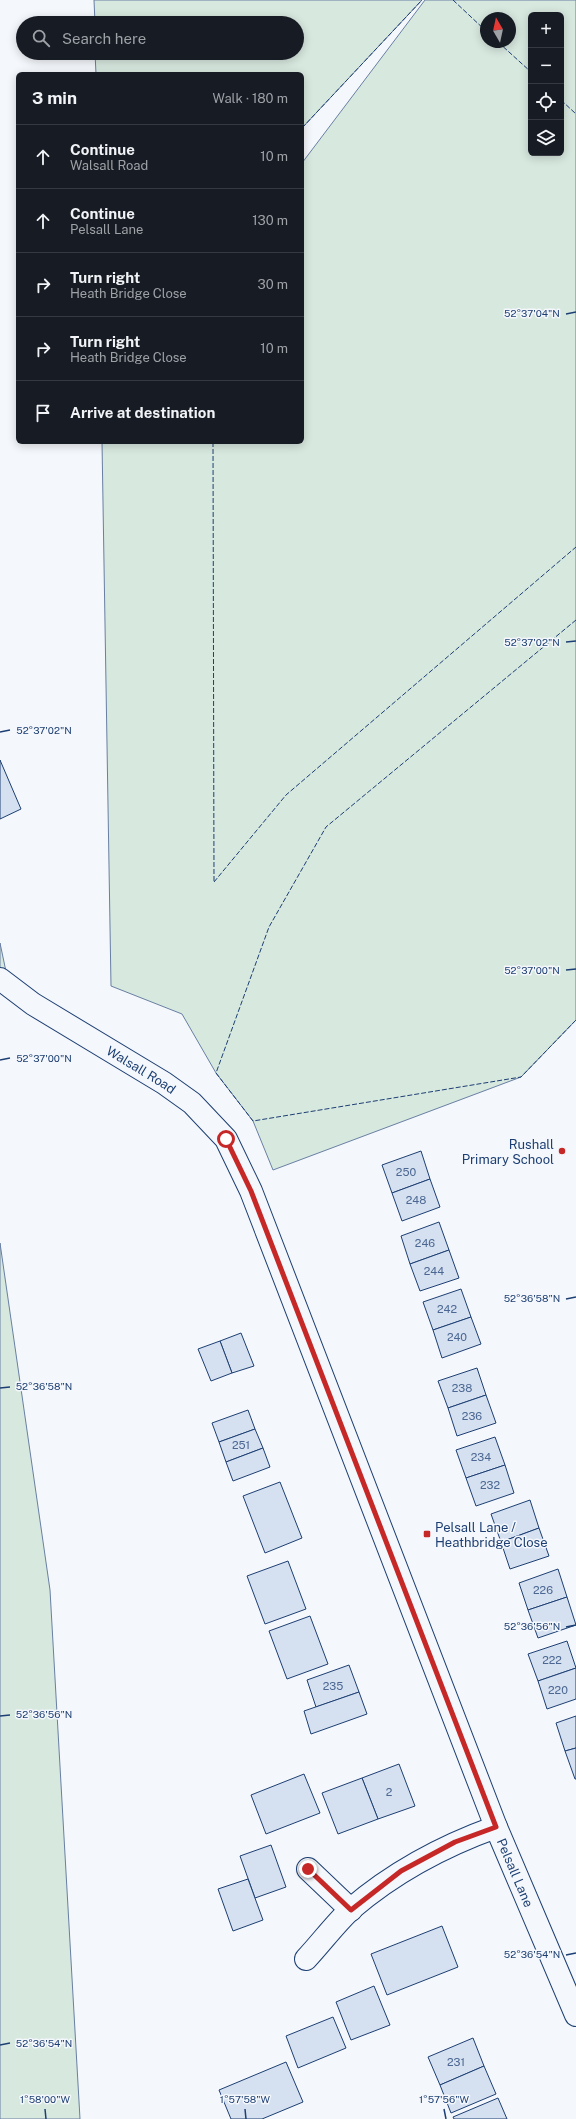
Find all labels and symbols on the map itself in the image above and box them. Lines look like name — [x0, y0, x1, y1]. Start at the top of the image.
north arrow — [480, 12, 516, 48]
text: 52°37'04"N — [504, 307, 560, 319]
text: 52°37'02"N — [504, 636, 560, 648]
text: 52°37'02"N — [16, 724, 72, 736]
text: 52°37'00"N — [504, 964, 560, 976]
street label: Walsall Road — [104, 1043, 178, 1097]
text: 52°37'00"N — [16, 1052, 72, 1064]
route start — [217, 1130, 235, 1148]
place label: Rushall Primary School — [462, 1137, 554, 1167]
marker: Rushall Primary School — [557, 1146, 567, 1156]
house number: 250 — [396, 1166, 416, 1178]
house number: 248 — [406, 1194, 426, 1206]
house number: 246 — [415, 1237, 435, 1249]
house number: 244 — [424, 1265, 444, 1277]
text: 52°36'58"N — [504, 1292, 560, 1304]
house number: 242 — [437, 1303, 457, 1315]
house number: 240 — [447, 1331, 467, 1343]
text: 52°36'58"N — [16, 1380, 72, 1392]
house number: 238 — [452, 1382, 472, 1394]
house number: 236 — [462, 1410, 482, 1422]
house number: 251 — [232, 1439, 250, 1451]
house number: 234 — [471, 1451, 491, 1463]
house number: 232 — [480, 1479, 500, 1491]
place label: Pelsall Lane / Heathbridge Close — [435, 1520, 548, 1550]
marker: Pelsall Lane / Heathbridge Close — [422, 1529, 432, 1539]
house number: 226 — [533, 1584, 553, 1596]
text: 52°36'56"N — [504, 1620, 560, 1632]
house number: 222 — [542, 1654, 562, 1666]
house number: 235 — [323, 1680, 343, 1692]
house number: 220 — [548, 1684, 568, 1696]
text: 52°36'56"N — [16, 1708, 72, 1720]
house number: 2 — [386, 1786, 393, 1798]
street label: Pelsall Lane — [494, 1836, 536, 1909]
route end — [299, 1860, 317, 1878]
text: 52°36'54"N — [504, 1948, 560, 1960]
text: 52°36'54"N — [16, 2037, 72, 2049]
house number: 231 — [447, 2056, 465, 2068]
text: 1°58'00"W — [20, 2093, 70, 2105]
text: 1°57'58"W — [220, 2093, 271, 2105]
text: 1°57'56"W — [419, 2093, 469, 2105]

